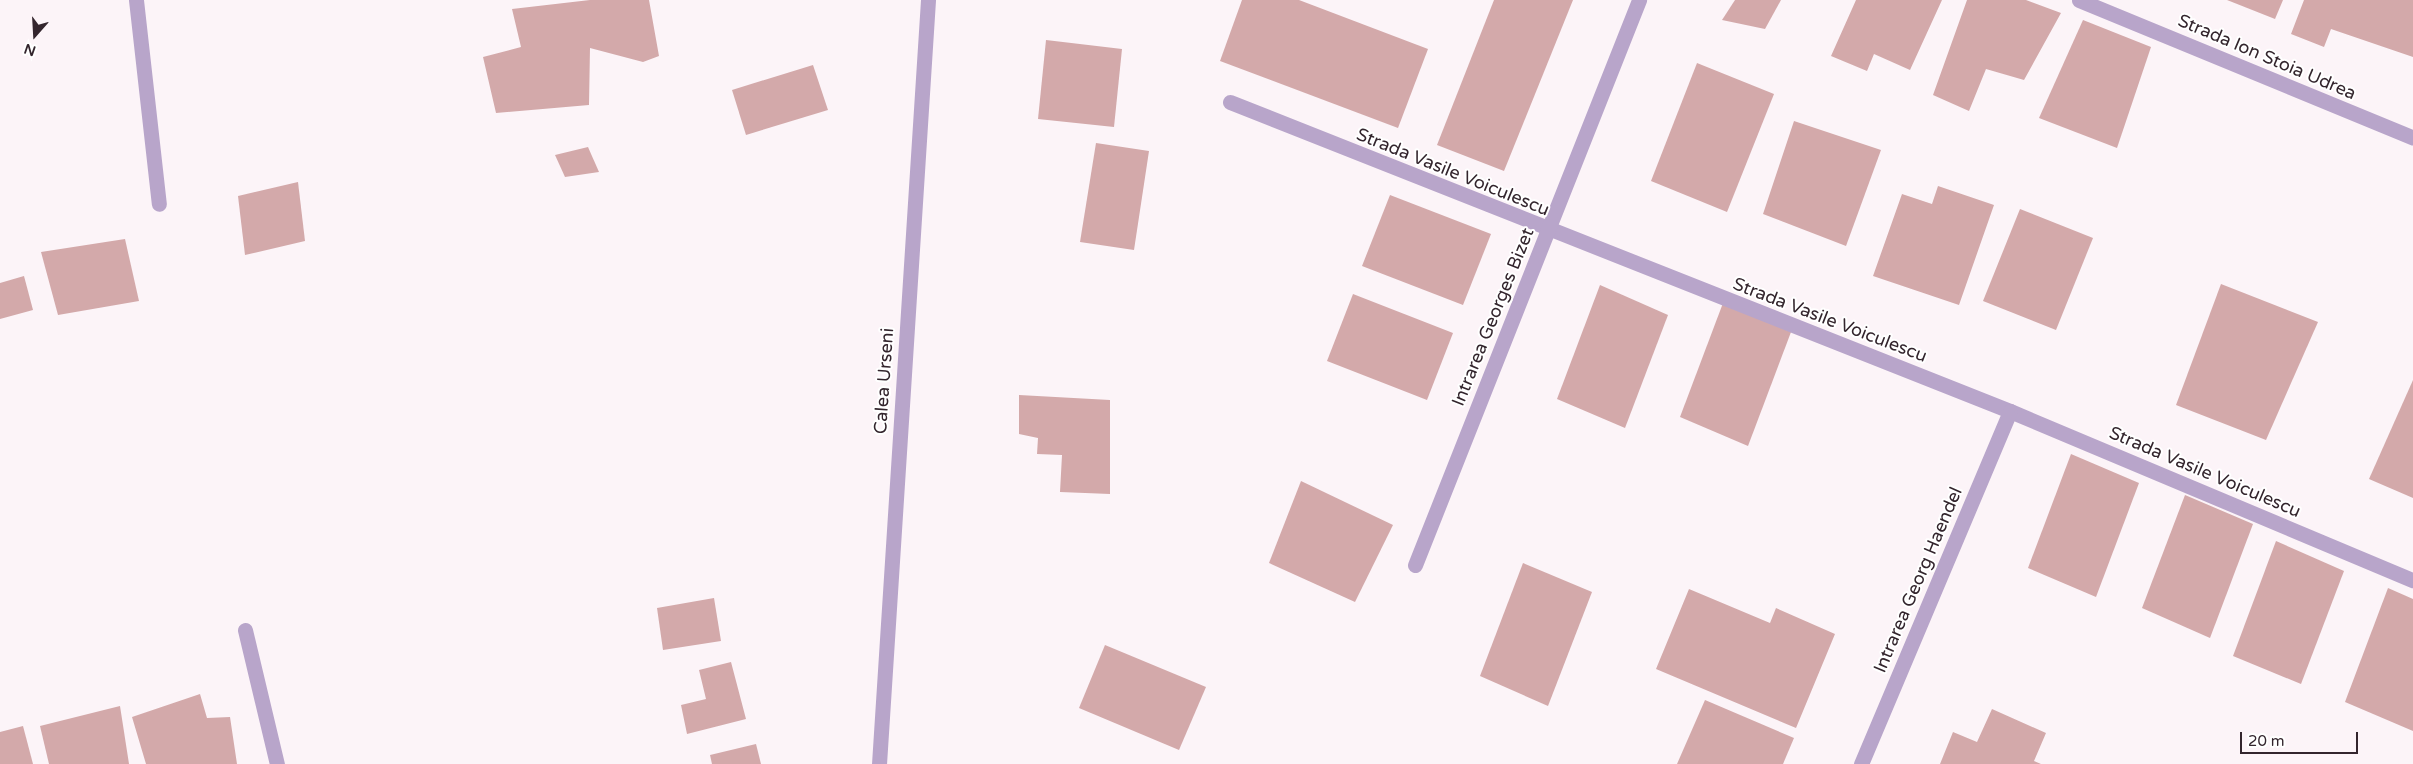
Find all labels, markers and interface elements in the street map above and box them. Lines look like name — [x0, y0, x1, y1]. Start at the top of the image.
north arrow — [10, 10, 60, 60]
street label: Strada Ion Stoia Udrea — [2175, 10, 2359, 104]
text: N — [22, 40, 38, 60]
street label: Strada Vasile Voiculescu — [1353, 123, 1553, 221]
street label: Intrarea Georges Bizet — [1447, 225, 1539, 409]
street label: Strada Vasile Voiculescu — [1730, 273, 1930, 367]
street label: Calea Urseni — [870, 327, 898, 435]
street label: Strada Vasile Voiculescu — [2106, 422, 2304, 522]
street label: Intrarea Georg Haendel — [1869, 484, 1967, 676]
scale bar — [2243, 722, 2360, 754]
text: 20 m — [2248, 732, 2285, 750]

